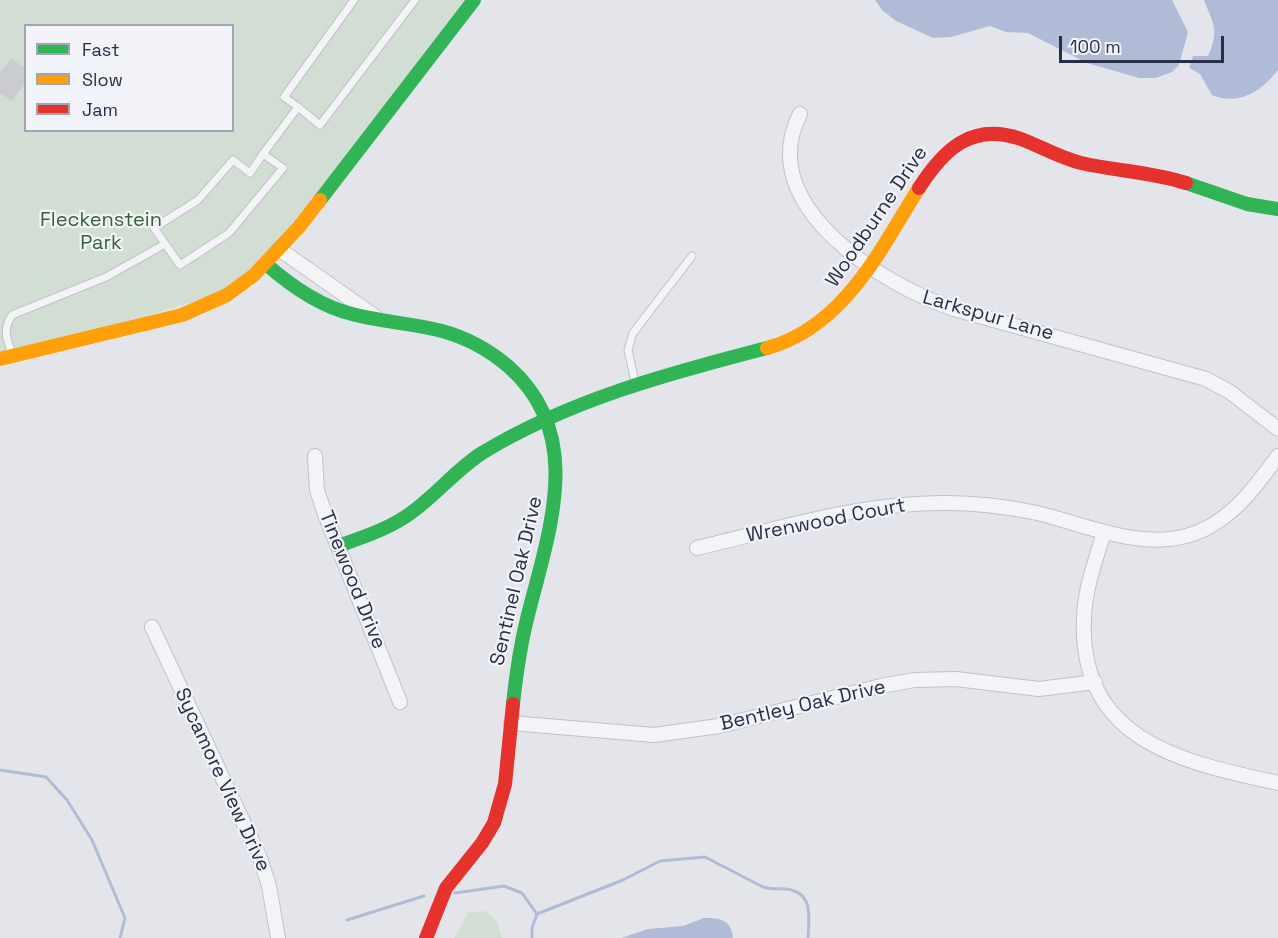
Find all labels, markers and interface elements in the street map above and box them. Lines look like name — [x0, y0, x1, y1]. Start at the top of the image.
legend — [24, 24, 234, 132]
scale bar — [1062, 24, 1227, 62]
text: 100 m — [1070, 35, 1121, 58]
text: Fast — [82, 38, 119, 61]
text: Slow — [82, 68, 123, 91]
text: Jam — [82, 98, 118, 121]
street label: Woodburne Drive — [821, 142, 933, 292]
park label: Fleckenstein Park — [40, 209, 162, 256]
street label: Larkspur Lane — [920, 286, 1056, 346]
street label: Sentinel Oak Drive — [486, 494, 548, 668]
street label: Wrenwood Court — [745, 494, 907, 548]
street label: Tinewood Drive — [313, 507, 391, 653]
street label: Bentley Oak Drive — [718, 675, 888, 737]
street label: Sycamore View Drive — [169, 684, 275, 876]

